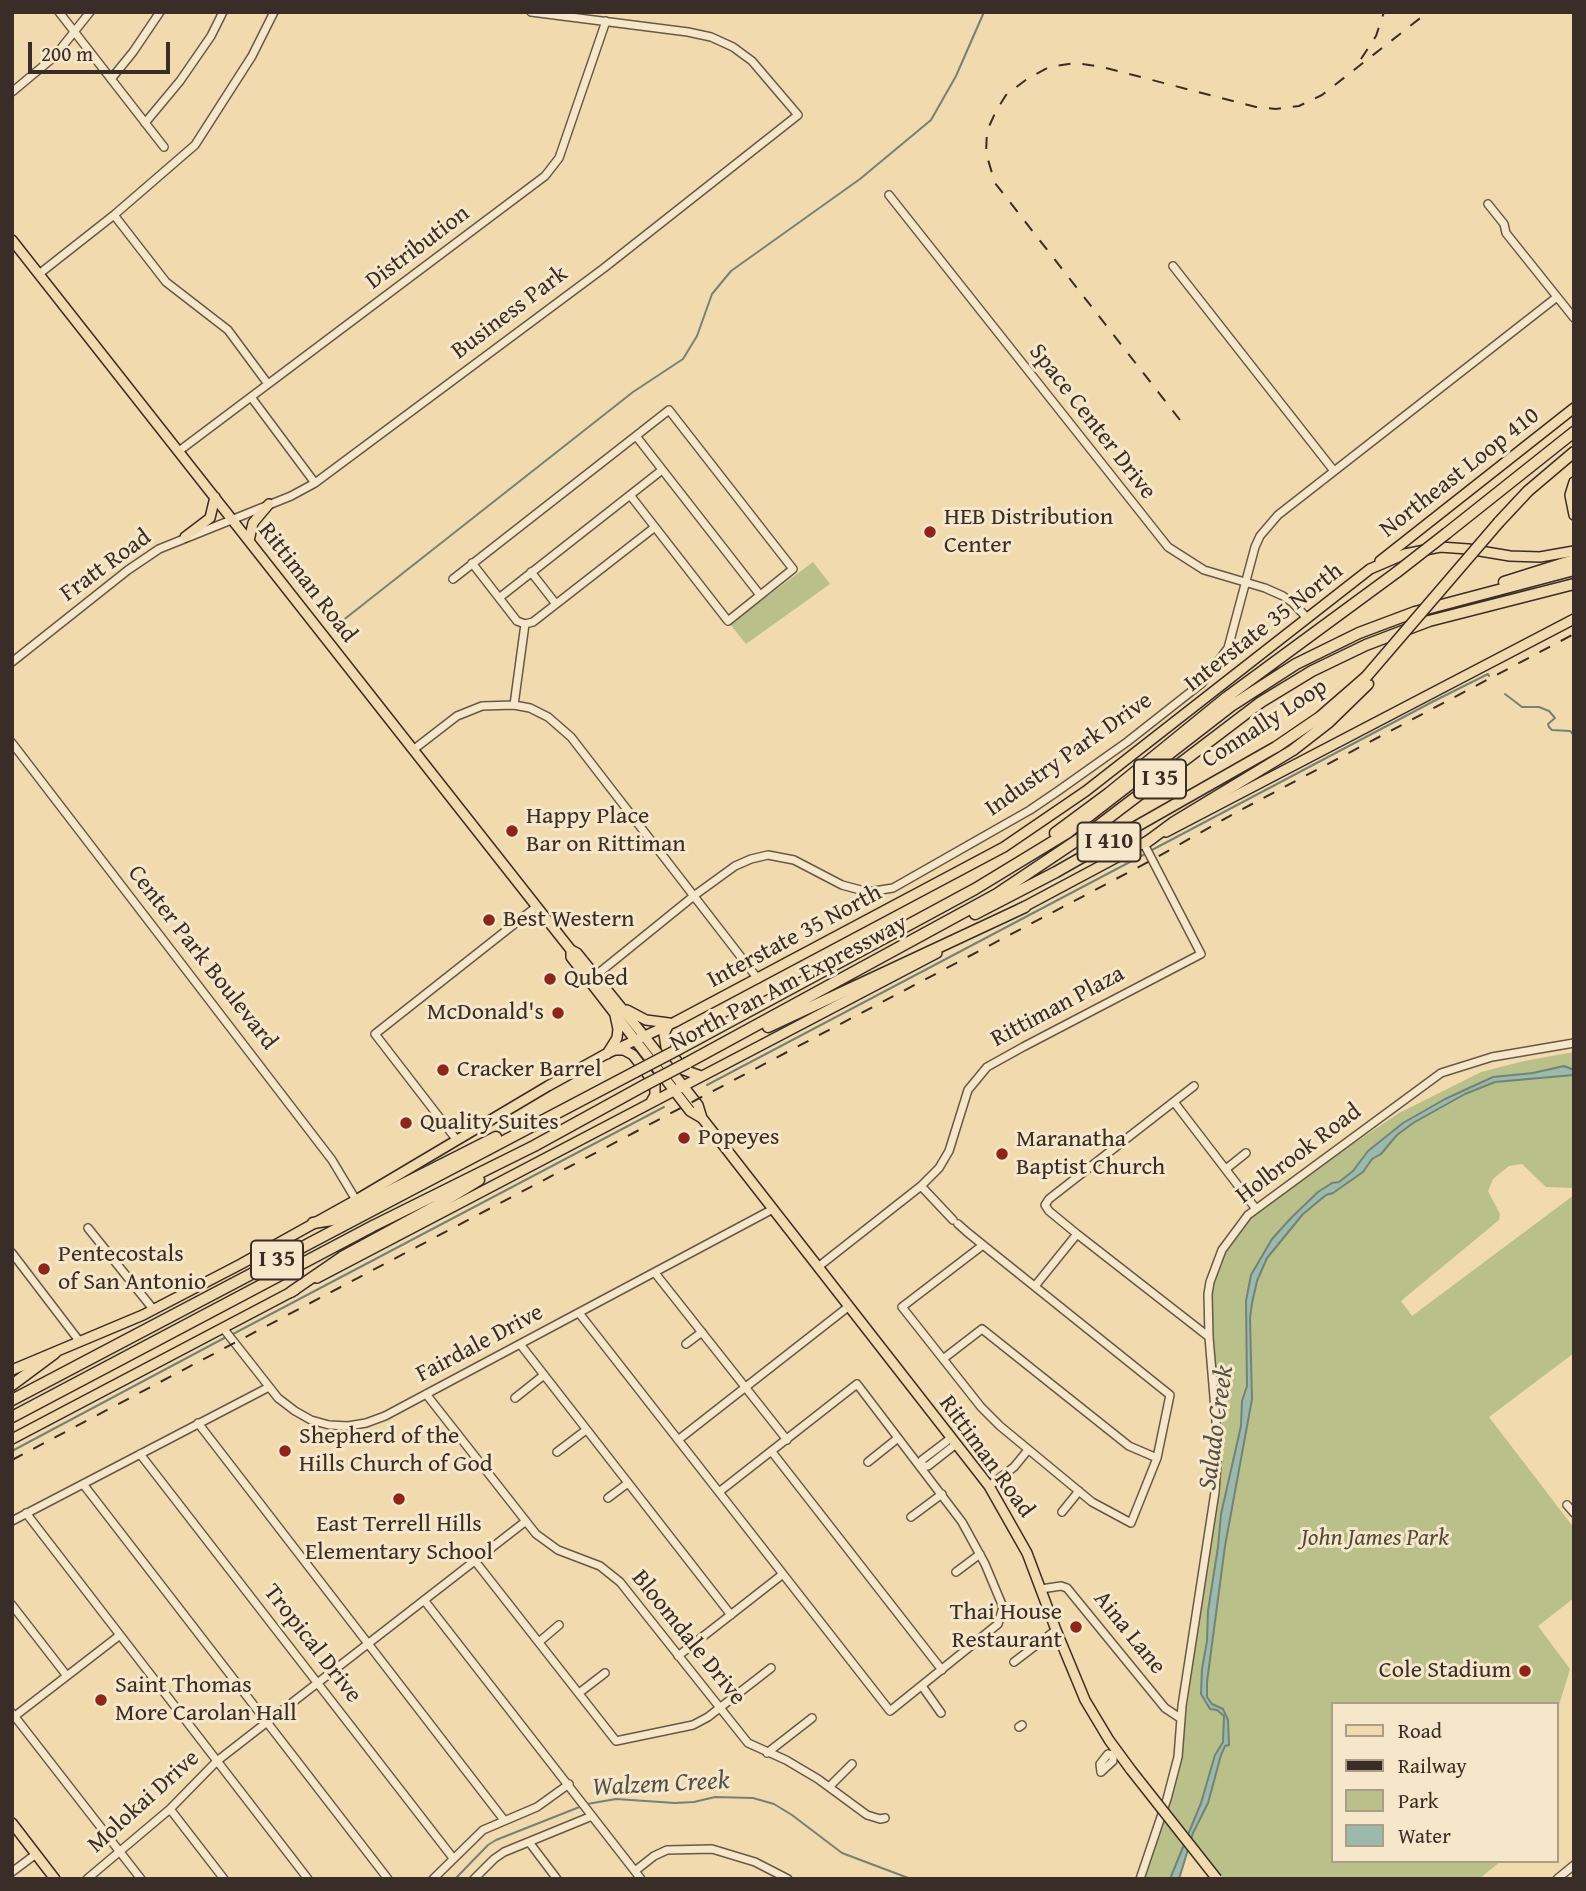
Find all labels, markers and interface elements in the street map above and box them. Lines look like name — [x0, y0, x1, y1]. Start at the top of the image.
scale bar — [32, 28, 173, 72]
text: 200 m — [41, 38, 93, 69]
street label: Distribution — [361, 200, 475, 296]
street label: Business Park — [446, 260, 574, 366]
street label: Space Center Drive — [1022, 338, 1162, 506]
street label: Northeast Loop 410 — [1374, 402, 1546, 544]
place label: HEB Distribution Center — [944, 504, 1113, 560]
street label: Rittiman Road — [251, 517, 363, 649]
street label: Fratt Road — [55, 523, 157, 609]
marker: HEB Distribution Center — [922, 524, 938, 540]
street label: Interstate 35 North — [1179, 557, 1349, 699]
street label: Connally Loop — [1197, 673, 1333, 775]
street label: Industry Park Drive — [980, 687, 1158, 823]
road number: I 35 — [1134, 760, 1186, 799]
place label: Happy Place Bar on Rittiman — [526, 803, 686, 859]
road number: I 410 — [1078, 822, 1140, 862]
marker: Happy Place Bar on Rittiman — [504, 823, 520, 839]
street label: Center Park Boulevard — [121, 860, 283, 1056]
street label: Interstate 35 North — [703, 879, 887, 995]
place label: Best Western — [503, 906, 635, 934]
street label: North Pan Am Expressway — [665, 909, 913, 1059]
marker: Best Western — [481, 912, 497, 928]
street label: Rittiman Plaza — [986, 960, 1130, 1054]
place label: Qubed — [564, 965, 628, 993]
marker: Qubed — [542, 971, 558, 987]
place label: McDonald's — [427, 999, 544, 1027]
marker: McDonald's — [550, 1005, 566, 1021]
place label: Cracker Barrel — [457, 1056, 602, 1084]
marker: Cracker Barrel — [435, 1062, 451, 1078]
street label: Holbrook Road — [1231, 1098, 1367, 1210]
place label: Quality Suites — [420, 1109, 559, 1137]
marker: Quality Suites — [398, 1115, 414, 1131]
place label: Popeyes — [698, 1124, 780, 1152]
place label: Maranatha Baptist Church — [1016, 1126, 1165, 1182]
marker: Popeyes — [676, 1130, 692, 1146]
marker: Maranatha Baptist Church — [994, 1146, 1010, 1162]
road number: I 35 — [251, 1240, 303, 1280]
place label: Pentecostals of San Antonio — [58, 1241, 206, 1297]
marker: Pentecostals of San Antonio — [36, 1261, 52, 1277]
street label: Fairdale Drive — [412, 1298, 548, 1390]
water label: Salado Creek — [1193, 1364, 1241, 1492]
street label: Rittiman Road — [932, 1390, 1040, 1524]
place label: Shepherd of the Hills Church of God — [299, 1423, 492, 1479]
marker: Shepherd of the Hills Church of God — [277, 1443, 293, 1459]
marker: East Terrell Hills Elementary School — [391, 1491, 407, 1507]
place label: East Terrell Hills Elementary School — [305, 1511, 493, 1567]
park label: John James Park — [1301, 1525, 1449, 1553]
street label: Bloomdale Drive — [625, 1565, 751, 1711]
street label: Tropical Drive — [257, 1579, 367, 1709]
street label: Aina Lane — [1087, 1585, 1171, 1681]
place label: Thai House Restaurant — [950, 1599, 1062, 1655]
marker: Thai House Restaurant — [1068, 1619, 1084, 1635]
place label: Cole Stadium — [1379, 1657, 1511, 1685]
marker: Cole Stadium — [1517, 1663, 1533, 1679]
place label: Saint Thomas More Carolan Hall — [115, 1672, 297, 1728]
marker: Saint Thomas More Carolan Hall — [93, 1692, 109, 1708]
legend — [1330, 1702, 1558, 1863]
text: Road — [1398, 1715, 1442, 1746]
street label: Molokai Drive — [82, 1744, 206, 1860]
text: Railway — [1398, 1750, 1467, 1781]
water label: Walzem Creek — [592, 1766, 730, 1804]
text: Park — [1398, 1785, 1439, 1816]
text: Water — [1398, 1820, 1451, 1851]

